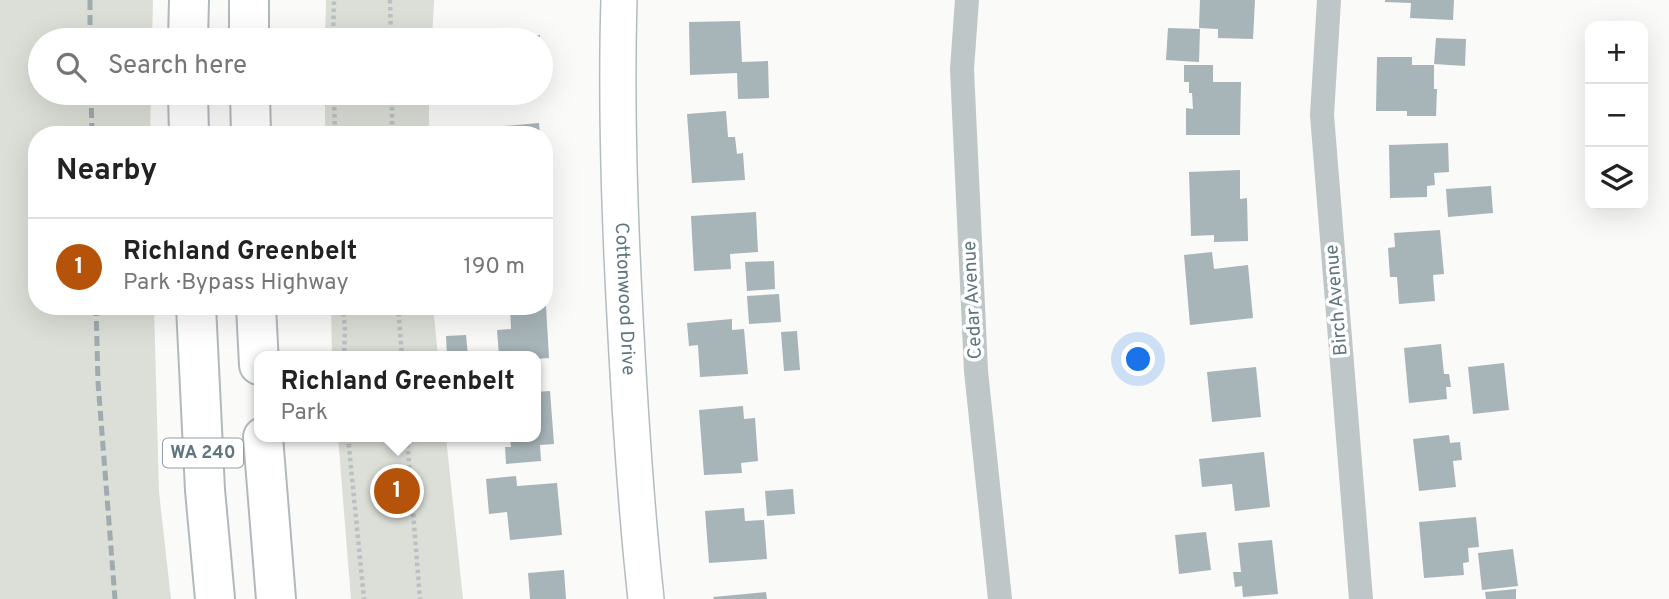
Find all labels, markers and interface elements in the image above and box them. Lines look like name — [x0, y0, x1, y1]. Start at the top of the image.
map controls — [1585, 21, 1648, 210]
button: + — [1585, 21, 1648, 84]
search box — [28, 28, 553, 105]
icon: search — [52, 48, 90, 86]
text: Search here — [108, 50, 247, 83]
button: − — [1585, 84, 1648, 147]
button: layers — [1585, 147, 1648, 210]
text: Nearby — [56, 153, 157, 190]
street label: Cottonwood Drive — [609, 222, 640, 376]
text: Richland Greenbelt — [123, 236, 357, 269]
street label: Cedar Avenue — [958, 240, 988, 360]
street label: Birch Avenue — [1320, 243, 1354, 357]
text: 1 — [74, 253, 84, 282]
text: 190 m — [463, 253, 525, 282]
text: Park · Bypass Highway — [123, 269, 349, 298]
your location — [1121, 342, 1155, 376]
popup — [254, 351, 541, 442]
text: Richland Greenbelt — [280, 366, 515, 399]
text: Park — [280, 399, 328, 428]
road number: WA 240 — [163, 438, 243, 467]
pin: 1 — [374, 465, 420, 517]

